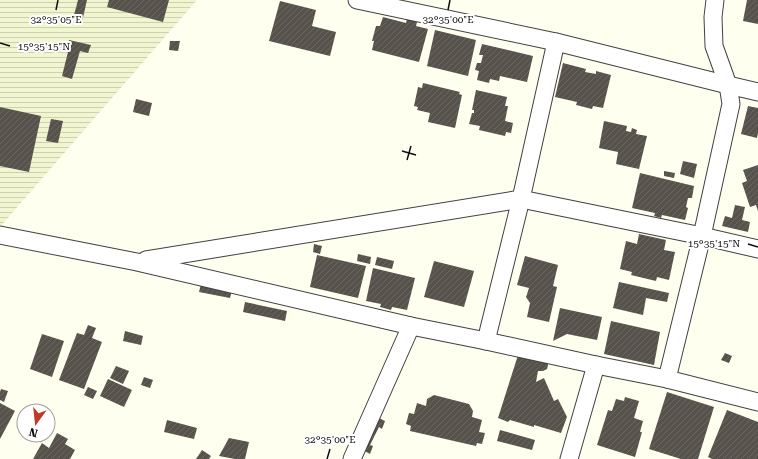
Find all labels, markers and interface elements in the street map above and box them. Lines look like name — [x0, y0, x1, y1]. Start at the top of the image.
text: 32°35'05"E — [30, 14, 82, 25]
text: 32°35'00"E — [422, 14, 474, 25]
text: 15°35'15"N — [18, 41, 70, 52]
text: 15°35'15"N — [688, 238, 740, 249]
north arrow — [16, 403, 56, 443]
text: N — [27, 425, 39, 440]
text: 32°35'00"E — [304, 434, 356, 445]

